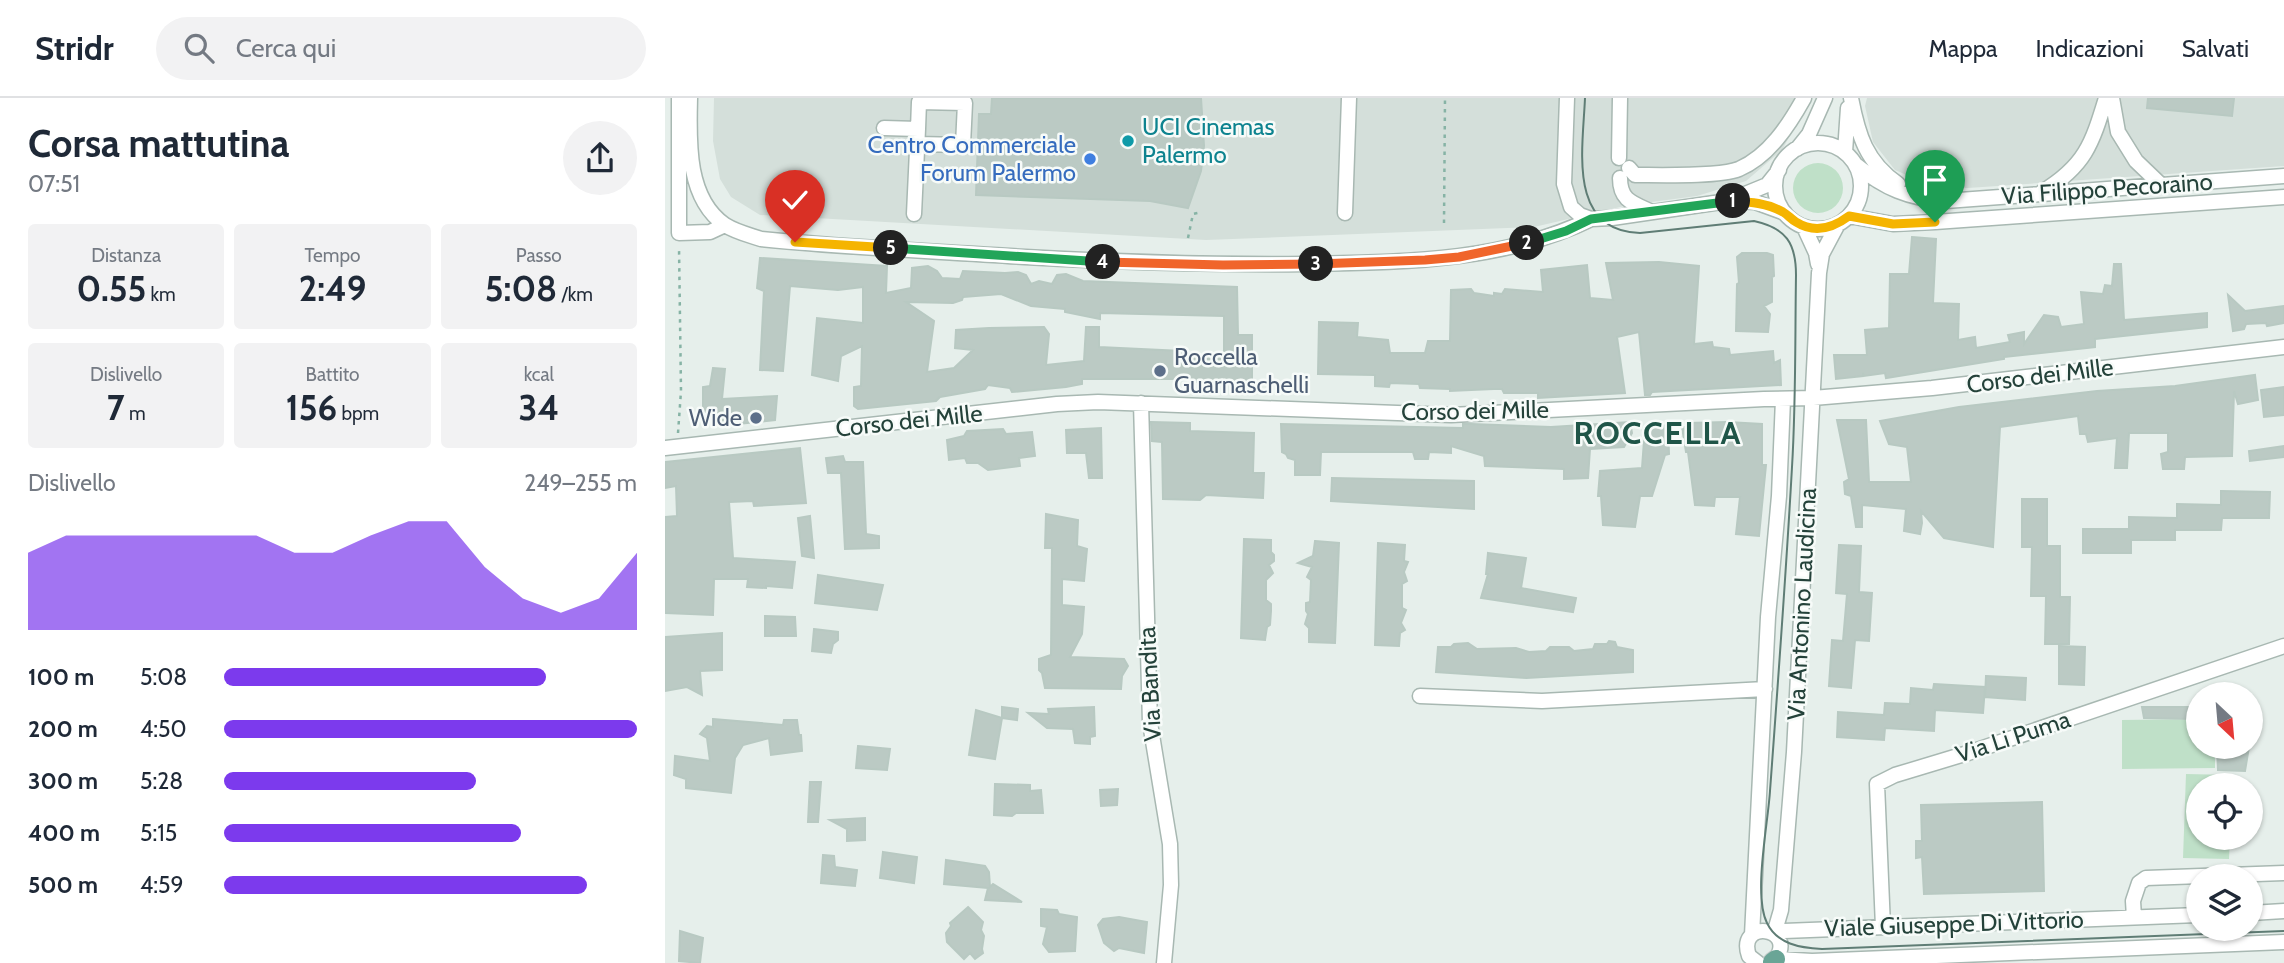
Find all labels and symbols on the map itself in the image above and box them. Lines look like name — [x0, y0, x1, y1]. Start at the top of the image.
place label: UCI Cinemas Palermo — [1142, 112, 1275, 169]
place label: Centro Commerciale Forum Palermo — [867, 130, 1076, 187]
marker: UCI Cinemas Palermo — [1120, 133, 1136, 149]
pin — [1905, 150, 1965, 222]
marker: Centro Commerciale Forum Palermo — [1082, 151, 1098, 167]
street label: Via Filippo Pecoraino — [2000, 167, 2213, 210]
pin — [765, 170, 825, 242]
pin: 1 — [1715, 184, 1751, 218]
pin: 2 — [1509, 226, 1545, 260]
pin: 5 — [873, 230, 909, 266]
pin: 4 — [1085, 244, 1121, 280]
pin: 3 — [1299, 246, 1333, 282]
place label: Roccella Guarnaschelli — [1174, 342, 1309, 399]
street label: Corso dei Mille — [1965, 352, 2115, 399]
marker: Roccella Guarnaschelli — [1152, 363, 1168, 379]
street label: Corso dei Mille — [1401, 395, 1549, 426]
street label: Corso dei Mille — [834, 398, 984, 443]
place label: Wide — [689, 403, 742, 432]
marker: Wide — [748, 410, 764, 426]
district label: ROCCELLA — [1573, 413, 1743, 452]
street label: Via Antonino Laudicina — [1781, 486, 1822, 721]
street label: Via Bandita — [1132, 625, 1167, 742]
north arrow — [2186, 682, 2263, 760]
street label: Via Li Puma — [1952, 704, 2074, 769]
street label: Viale Giuseppe Di Vittorio — [1824, 904, 2084, 943]

